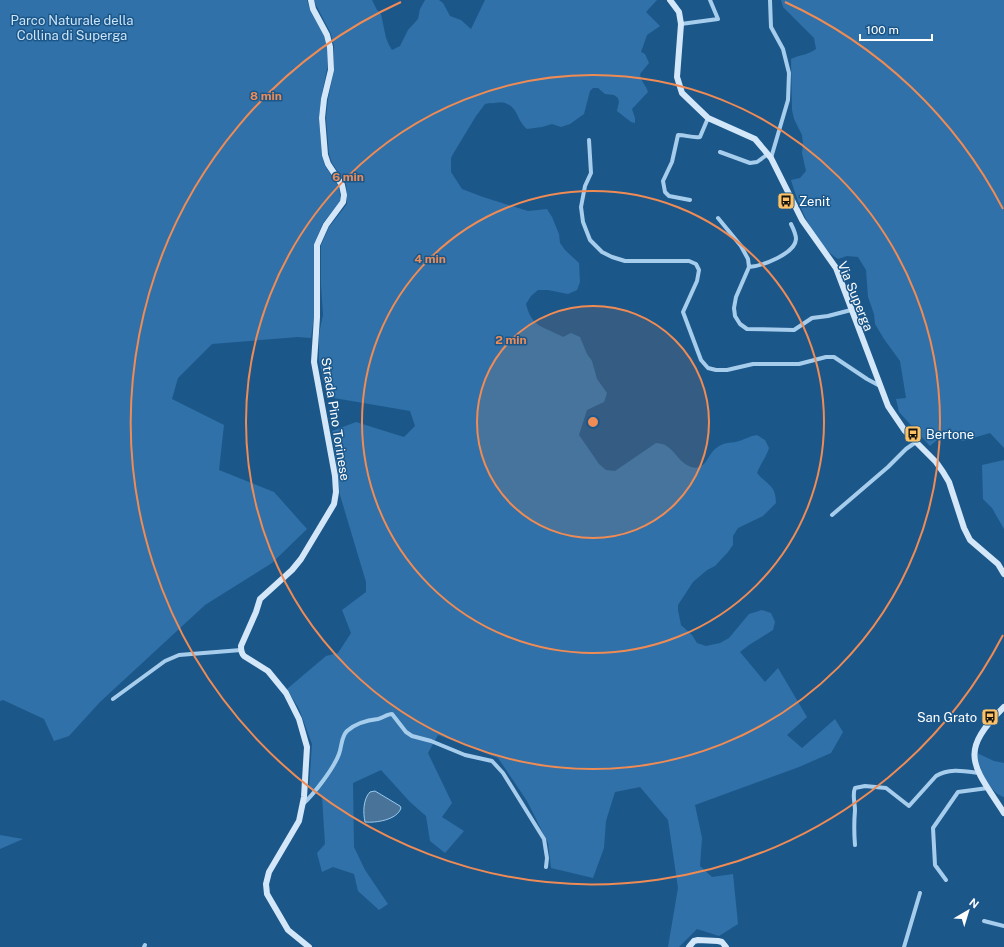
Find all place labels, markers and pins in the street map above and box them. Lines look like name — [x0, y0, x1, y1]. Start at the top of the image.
bus stop icon: Zenit — [776, 191, 796, 211]
place label: Zenit — [799, 194, 830, 209]
centre of rings — [586, 415, 600, 429]
bus stop icon: Bertone — [903, 424, 923, 444]
place label: Bertone — [926, 427, 974, 442]
bus stop icon: San Grato — [980, 707, 1000, 727]
place label: San Grato — [917, 710, 977, 725]

